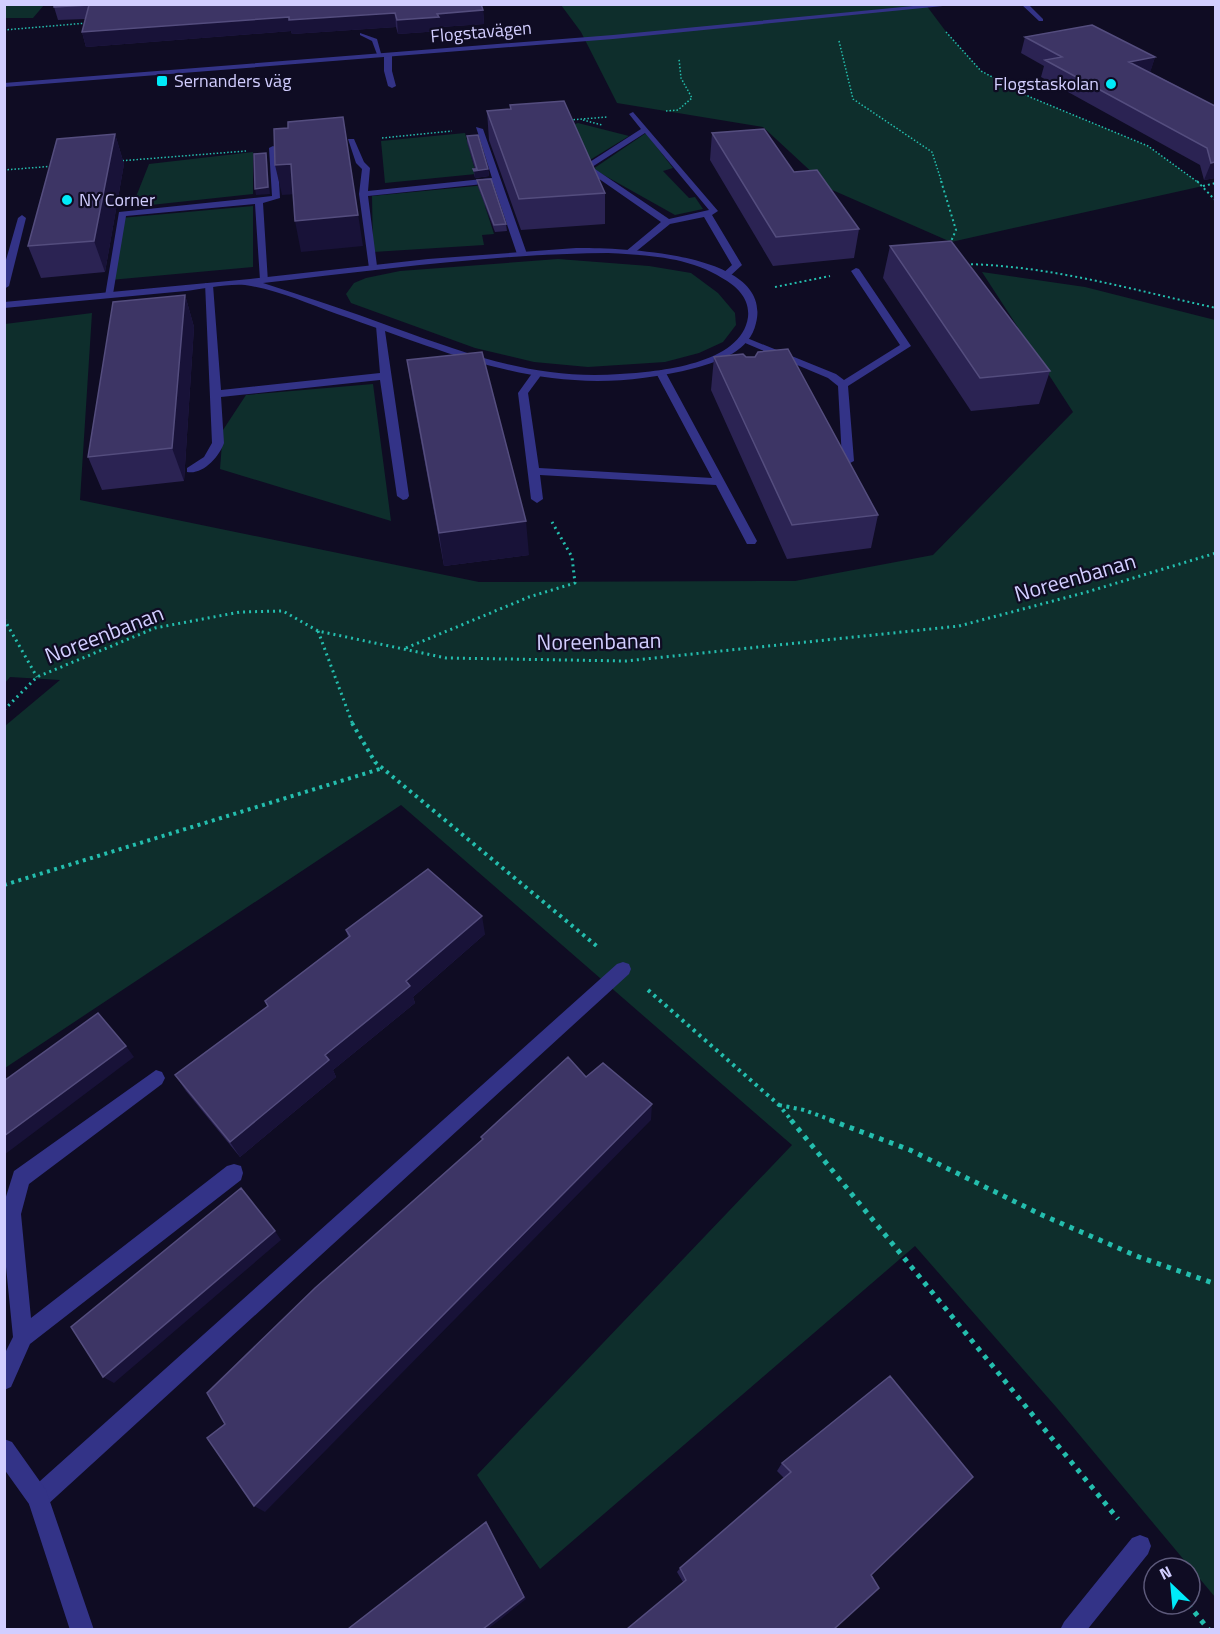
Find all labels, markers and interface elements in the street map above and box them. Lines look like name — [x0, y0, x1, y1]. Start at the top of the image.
street label: Flogstavägen — [429, 14, 533, 49]
place label: Sernanders väg — [174, 67, 291, 94]
place label: Flogstaskolan — [994, 70, 1099, 97]
marker: Sernanders väg — [155, 74, 169, 88]
marker: Flogstaskolan — [1104, 77, 1118, 91]
place label: NY Corner — [79, 186, 155, 213]
marker: NY Corner — [60, 193, 74, 207]
street label: Noreenbanan — [1010, 543, 1140, 611]
street label: Noreenbanan — [40, 596, 168, 672]
street label: Noreenbanan — [536, 623, 662, 659]
north arrow — [1142, 1556, 1202, 1616]
text: N — [1155, 1559, 1176, 1586]

